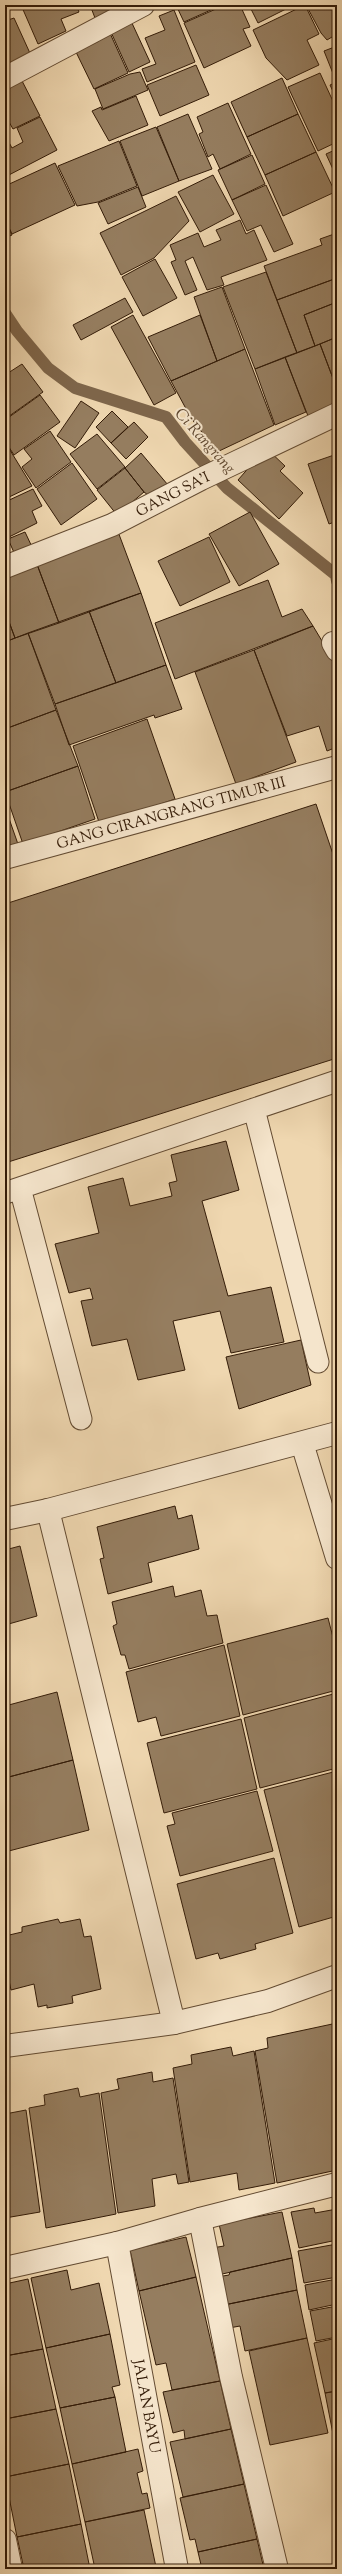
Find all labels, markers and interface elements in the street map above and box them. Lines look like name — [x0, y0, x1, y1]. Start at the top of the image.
water label: Ci Rangrang — [168, 404, 240, 480]
street label: GANG SA'I — [133, 467, 214, 523]
street label: GANG CIRANGRANG TIMUR III — [54, 773, 288, 855]
street label: JALAN BAYU — [126, 2357, 164, 2455]

